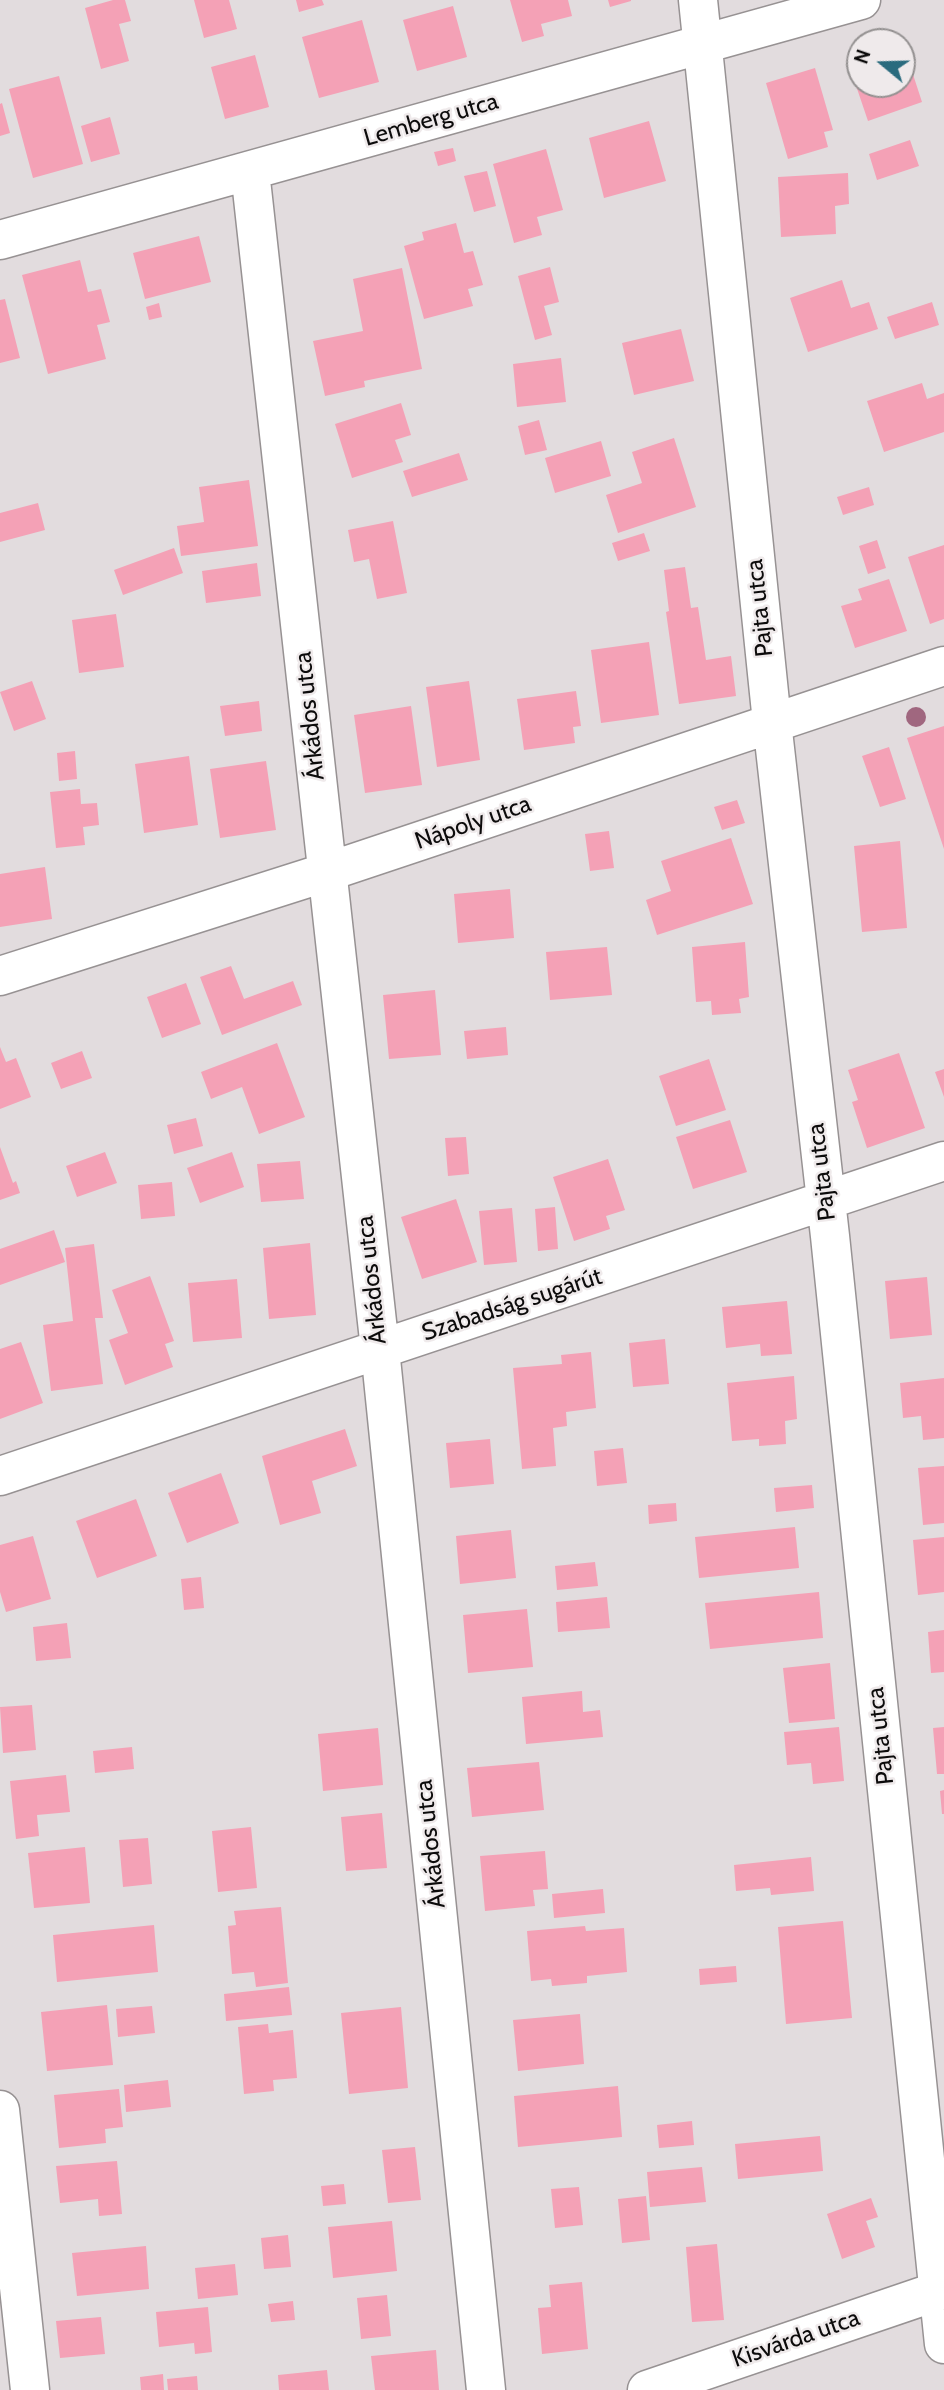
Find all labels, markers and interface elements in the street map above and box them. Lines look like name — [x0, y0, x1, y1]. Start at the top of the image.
north arrow — [846, 28, 916, 98]
text: N — [850, 47, 876, 67]
street label: Lemberg utca — [360, 87, 502, 153]
street label: Pajta utca — [741, 558, 779, 658]
street label: Árkádos utca — [289, 650, 331, 782]
street label: Nápoly utca — [411, 790, 535, 856]
street label: Pajta utca — [802, 1122, 842, 1222]
street label: Árkádos utca — [351, 1214, 393, 1346]
street label: Szabadság sugárút — [418, 1262, 606, 1348]
street label: Pajta utca — [862, 1686, 900, 1786]
street label: Árkádos utca — [410, 1778, 452, 1910]
street label: Kisvárda utca — [728, 2304, 864, 2374]

